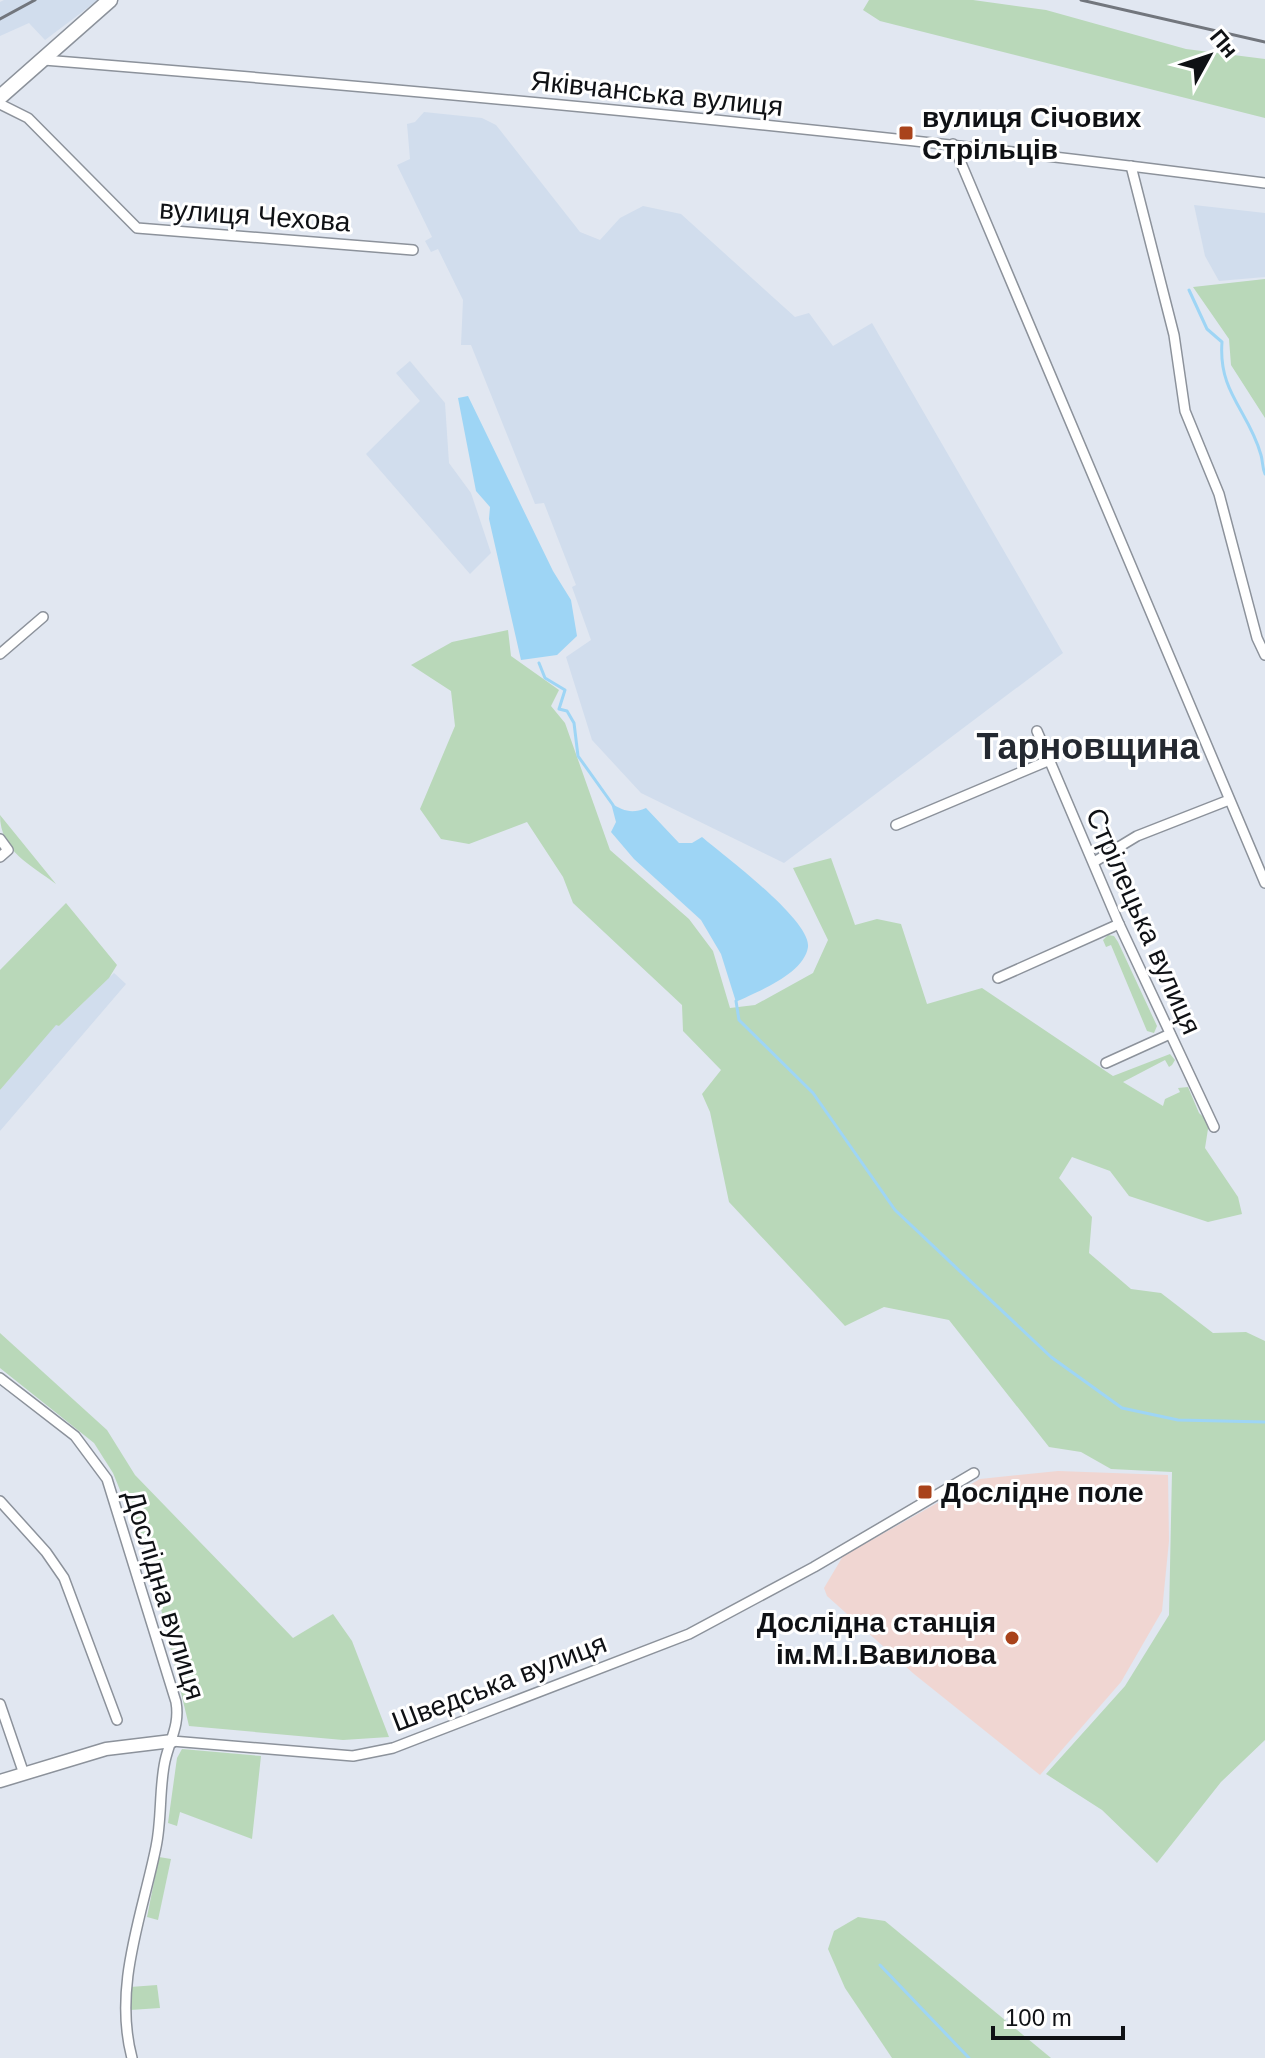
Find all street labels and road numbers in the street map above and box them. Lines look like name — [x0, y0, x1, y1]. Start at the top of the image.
street label: Яківчанська вулиця — [529, 65, 785, 122]
street label: вулиця Чехова — [158, 193, 352, 238]
street label: Стрілецька вулиця — [1080, 803, 1207, 1039]
street label: Дослідна вулиця — [118, 1487, 211, 1704]
street label: Шведська вулиця — [388, 1627, 611, 1738]

